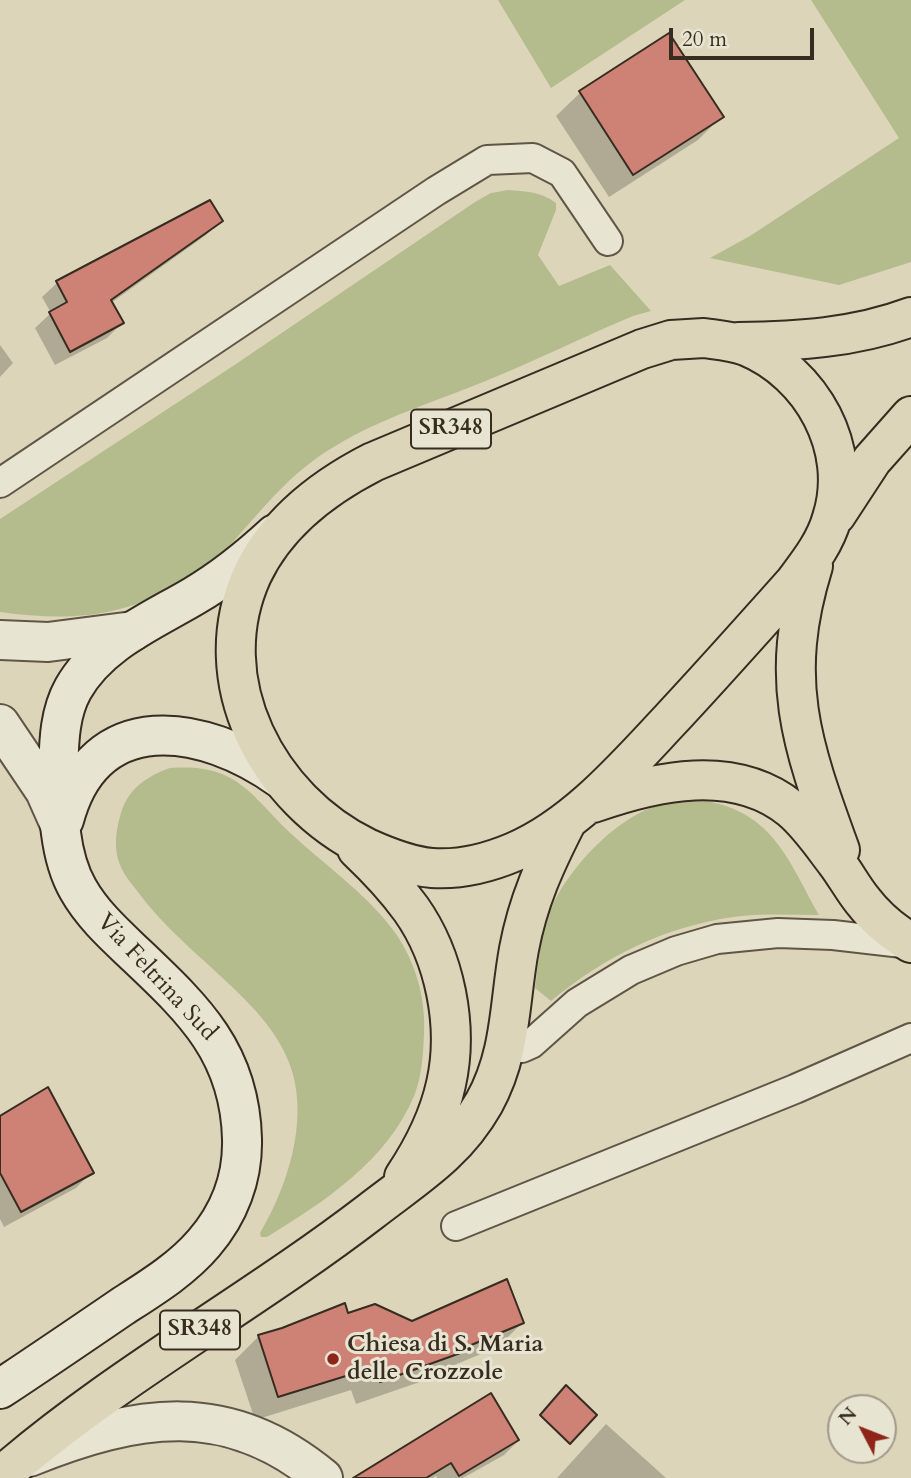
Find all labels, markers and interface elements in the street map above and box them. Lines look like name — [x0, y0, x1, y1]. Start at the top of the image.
scale bar — [673, 14, 818, 58]
text: 20 m — [682, 25, 727, 54]
road number: SR348 — [411, 410, 491, 448]
street label: Via Feltrina Sud — [90, 908, 222, 1048]
road number: SR348 — [160, 1310, 240, 1350]
place label: Chiesa di S. Maria delle Crozzole — [347, 1331, 544, 1387]
marker: Chiesa di S. Maria delle Crozzole — [325, 1351, 341, 1367]
north arrow — [827, 1394, 897, 1464]
text: N — [833, 1401, 863, 1431]

